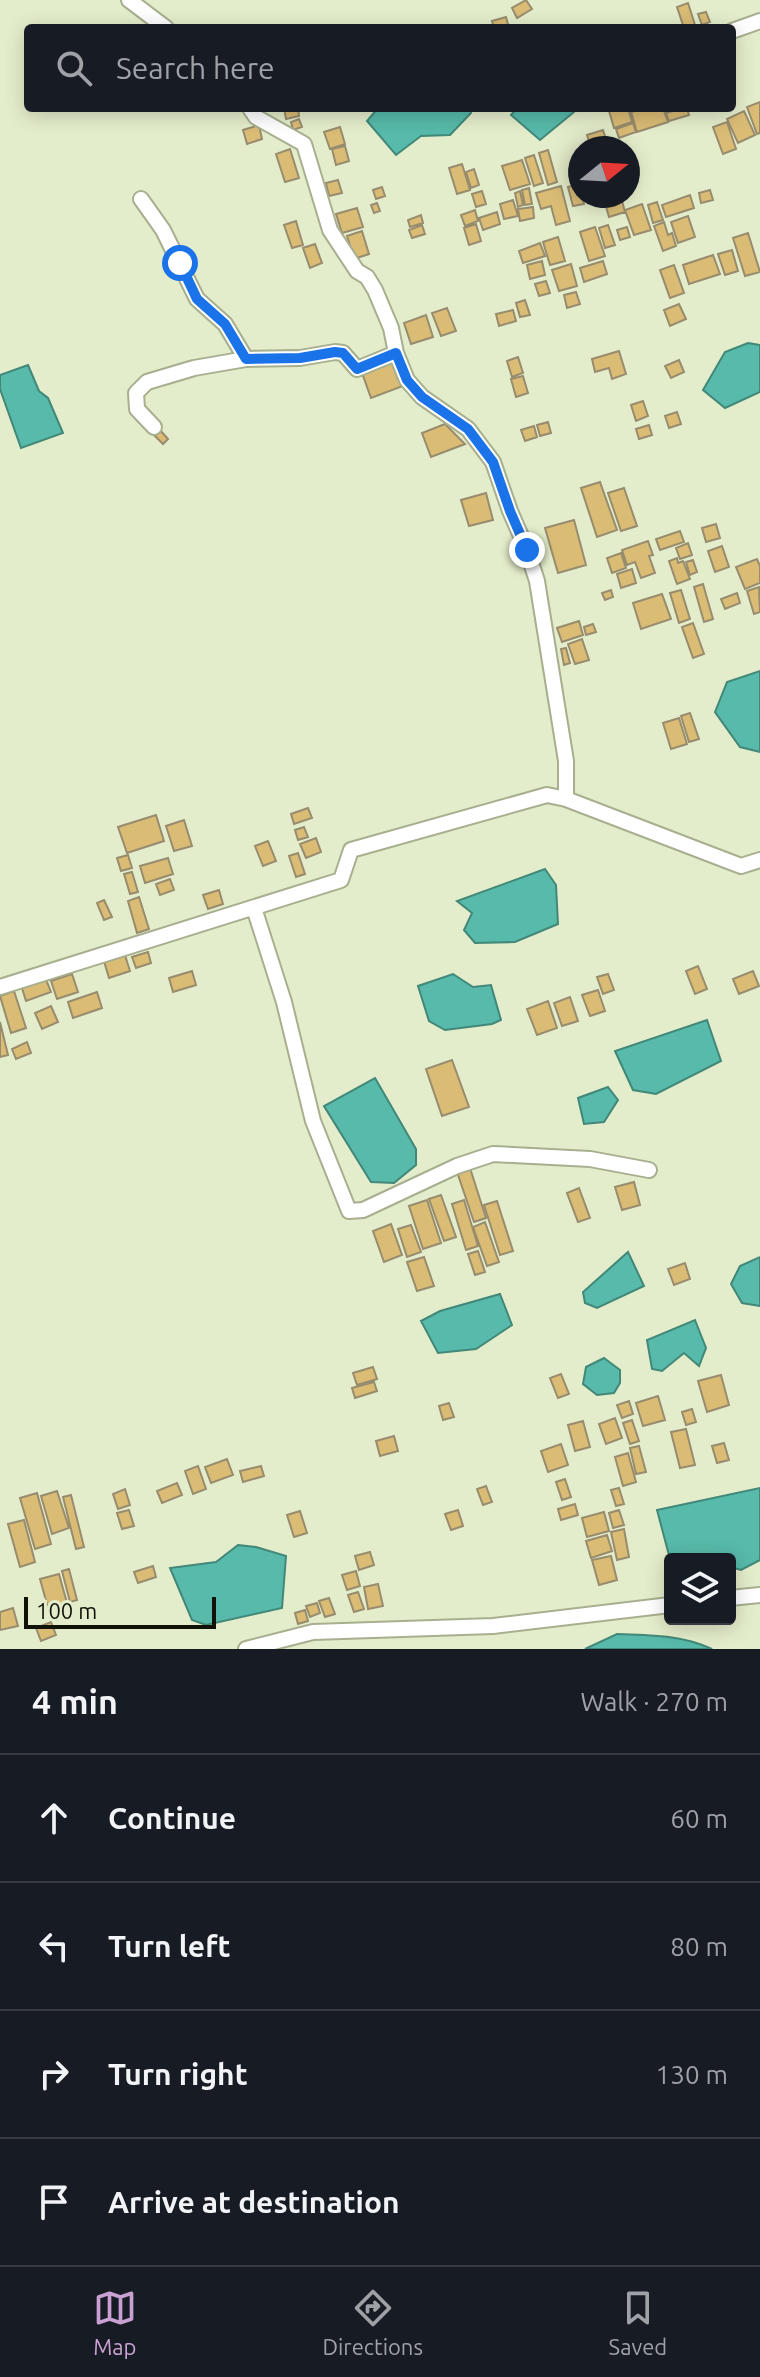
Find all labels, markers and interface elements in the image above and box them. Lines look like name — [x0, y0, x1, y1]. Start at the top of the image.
search box — [24, 24, 736, 112]
icon: search — [52, 46, 96, 90]
text: Search here — [116, 51, 275, 85]
north arrow — [568, 136, 640, 208]
route start — [162, 245, 198, 281]
route end — [509, 532, 545, 568]
map controls — [664, 1553, 736, 1625]
button: layers — [664, 1553, 736, 1625]
scale bar — [24, 1593, 216, 1629]
text: 100 m — [36, 1598, 97, 1623]
text: 4 min — [32, 1682, 118, 1720]
text: Walk · 270 m — [580, 1687, 728, 1716]
icon: ahead — [32, 1796, 76, 1840]
text: Continue — [108, 1801, 236, 1835]
text: 60 m — [670, 1804, 728, 1833]
icon: left — [32, 1924, 76, 1968]
text: Turn left — [108, 1929, 230, 1963]
text: 80 m — [670, 1932, 728, 1961]
icon: right — [32, 2052, 76, 2096]
text: Turn right — [108, 2057, 248, 2091]
text: 130 m — [656, 2060, 728, 2089]
icon: arrive — [32, 2180, 76, 2224]
text: Arrive at destination — [108, 2185, 400, 2219]
tab: Map — [93, 2286, 137, 2359]
tab: Directions — [322, 2286, 423, 2359]
tab: Saved — [609, 2286, 667, 2359]

